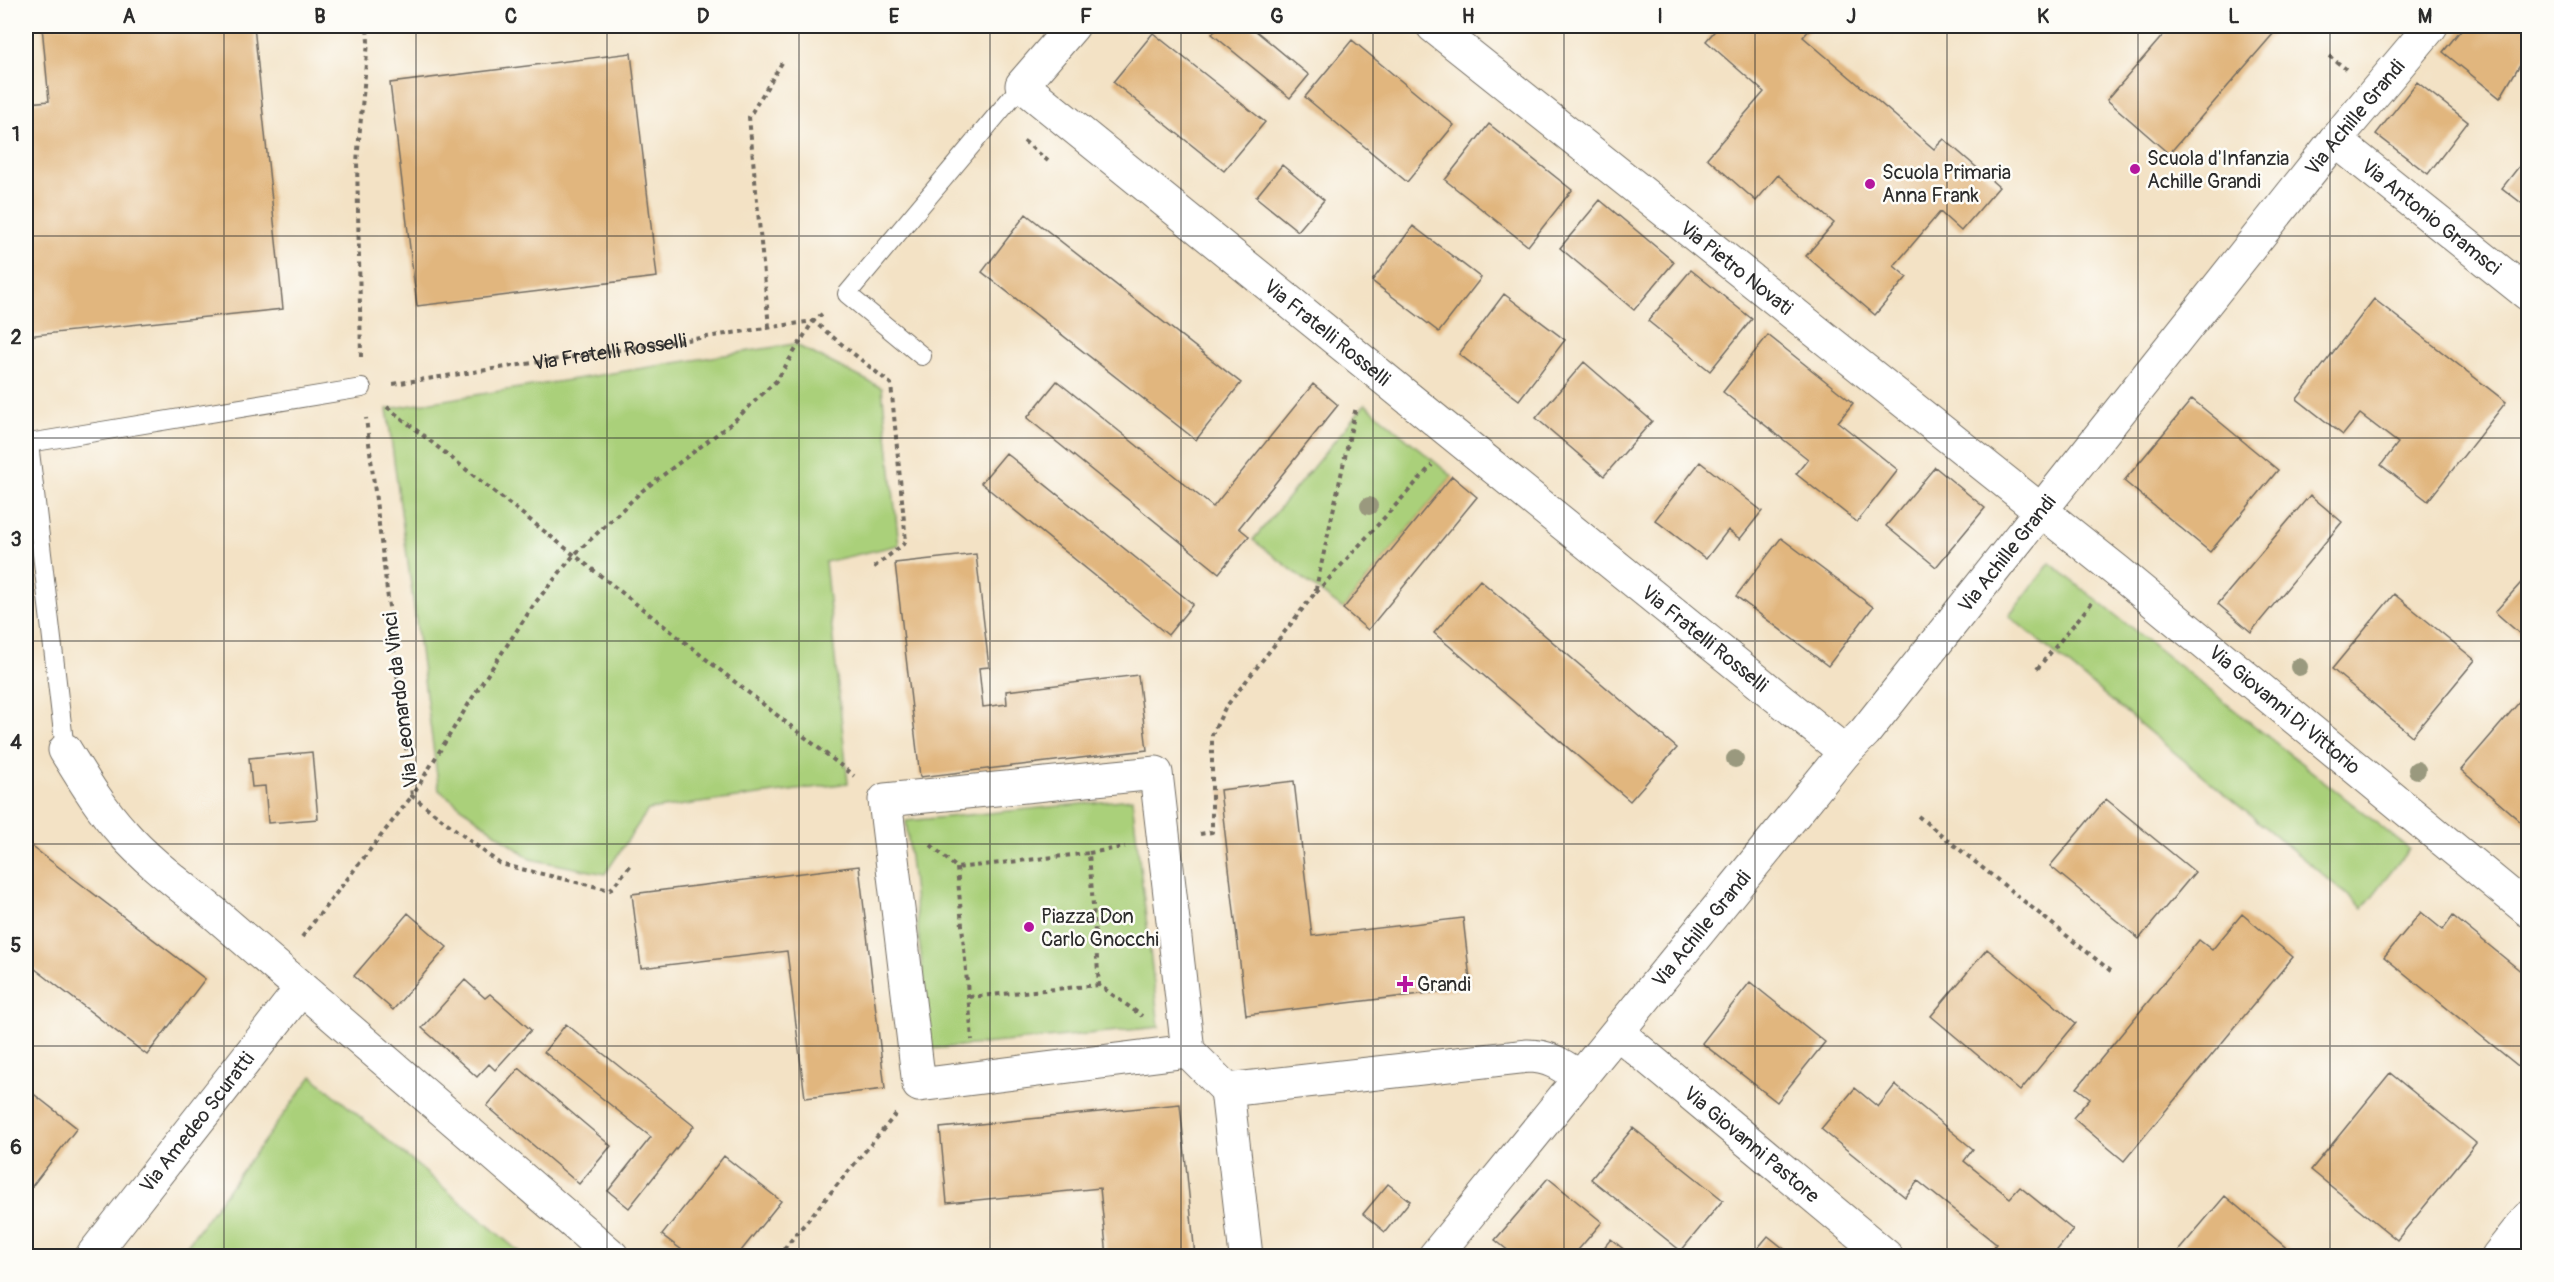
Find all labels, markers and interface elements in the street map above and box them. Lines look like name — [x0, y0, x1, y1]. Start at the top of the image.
text: A — [123, 4, 136, 29]
text: B — [314, 4, 326, 29]
text: C — [505, 4, 517, 29]
text: D — [697, 4, 710, 29]
text: E — [889, 4, 900, 29]
text: F — [1080, 4, 1092, 29]
text: G — [1270, 4, 1284, 29]
text: H — [1462, 4, 1475, 29]
text: I — [1657, 4, 1663, 29]
text: J — [1846, 4, 1856, 29]
text: K — [2037, 4, 2049, 29]
text: L — [2228, 4, 2240, 29]
text: M — [2418, 4, 2432, 29]
street label: Via Achille Grandi — [2300, 55, 2410, 181]
text: 1 — [12, 122, 20, 147]
place label: Scuola d'Infanzia Achille Grandi — [2147, 146, 2289, 194]
street label: Via Antonio Gramsci — [2356, 154, 2506, 280]
place label: Scuola Primaria Anna Frank — [1882, 160, 2011, 208]
marker: Scuola d'Infanzia Achille Grandi — [2128, 162, 2142, 176]
marker: Scuola Primaria Anna Frank — [1863, 177, 1877, 191]
street label: Via Pietro Novati — [1675, 216, 1798, 321]
street label: Via Fratelli Rosselli — [1259, 274, 1395, 392]
text: 2 — [10, 325, 22, 350]
street label: Via Fratelli Rosselli — [531, 328, 688, 376]
street label: Via Achille Grandi — [1953, 490, 2061, 618]
text: 3 — [10, 527, 22, 552]
street label: Via Fratelli Rosselli — [1636, 580, 1773, 698]
street label: Via Leonardo da Vinci — [377, 611, 424, 789]
street label: Via Giovanni Di Vittorio — [2203, 640, 2366, 780]
text: 4 — [10, 730, 22, 755]
street label: Via Achille Grandi — [1647, 866, 1757, 992]
place label: Piazza Don Carlo Gnocchi — [1041, 904, 1159, 952]
marker: Piazza Don Carlo Gnocchi — [1022, 920, 1036, 934]
text: 5 — [11, 933, 22, 958]
place label: Grandi — [1417, 972, 1471, 997]
marker: Grandi — [1398, 977, 1412, 991]
street label: Via Amedeo Scuratti — [134, 1047, 260, 1198]
street label: Via Giovanni Pastore — [1678, 1081, 1824, 1208]
text: 6 — [10, 1135, 22, 1160]

